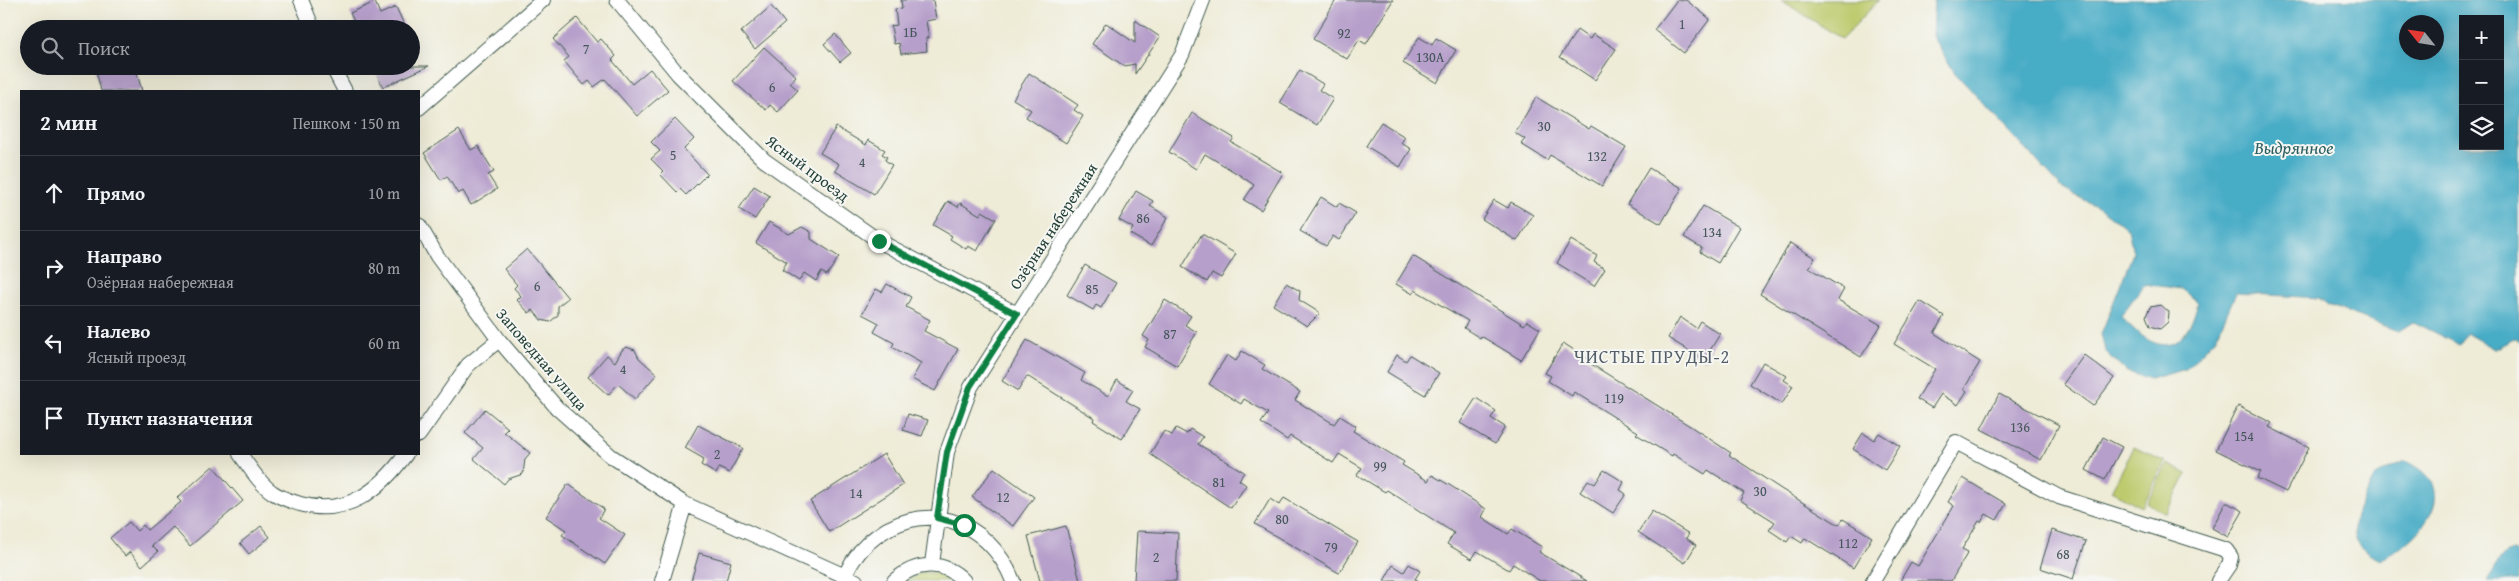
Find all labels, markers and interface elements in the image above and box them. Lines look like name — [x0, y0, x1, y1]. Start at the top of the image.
house number: 1 — [1679, 14, 1685, 34]
north arrow — [2399, 15, 2444, 60]
map controls — [2459, 15, 2504, 150]
button: + — [2459, 15, 2504, 60]
search box — [20, 20, 420, 75]
house number: 1Б — [903, 22, 917, 42]
house number: 92 — [1337, 23, 1351, 43]
icon: search — [38, 34, 66, 62]
text: Поиск — [78, 34, 130, 62]
house number: 7 — [583, 39, 590, 59]
house number: 130А — [1416, 47, 1445, 67]
button: − — [2459, 60, 2504, 105]
house number: 6 — [769, 77, 776, 97]
button: layers — [2459, 105, 2504, 150]
text: 2 мин — [40, 107, 97, 138]
text: Пешком · 150 m — [293, 111, 400, 135]
house number: 30 — [1537, 116, 1551, 136]
street label: Ясный проезд — [760, 128, 855, 208]
water label: Выдрянное — [2254, 134, 2333, 161]
house number: 5 — [670, 145, 676, 165]
house number: 132 — [1587, 146, 1607, 166]
house number: 4 — [859, 152, 866, 172]
street label: Озёрная набережная — [1003, 158, 1103, 294]
icon: ahead — [40, 179, 68, 207]
text: Прямо — [87, 179, 145, 207]
text: 10 m — [368, 181, 400, 205]
house number: 86 — [1136, 208, 1150, 228]
house number: 134 — [1702, 222, 1722, 242]
route end — [868, 230, 891, 253]
text: Направо — [87, 242, 162, 270]
icon: right — [40, 254, 68, 282]
text: 80 m — [368, 256, 400, 280]
text: Озёрная набережная — [87, 270, 234, 294]
house number: 6 — [534, 276, 541, 296]
house number: 85 — [1085, 279, 1099, 299]
street label: Заповедная улица — [491, 303, 594, 416]
text: Налево — [87, 317, 150, 345]
house number: 87 — [1163, 324, 1177, 344]
icon: left — [40, 329, 68, 357]
text: 60 m — [368, 331, 400, 355]
district label: ЧИСТЫЕ ПРУДЫ-2 — [1574, 343, 1730, 370]
text: Ясный проезд — [87, 345, 186, 369]
house number: 4 — [620, 359, 627, 379]
house number: 119 — [1604, 388, 1624, 408]
icon: arrive — [40, 404, 68, 432]
text: Пункт назначения — [87, 404, 253, 432]
house number: 136 — [2010, 417, 2030, 437]
house number: 154 — [2234, 426, 2254, 446]
house number: 2 — [714, 444, 720, 464]
house number: 99 — [1373, 456, 1387, 476]
house number: 81 — [1212, 472, 1226, 492]
house number: 30 — [1753, 481, 1767, 501]
house number: 14 — [849, 483, 863, 503]
house number: 12 — [996, 487, 1010, 507]
house number: 80 — [1275, 509, 1289, 529]
route start — [953, 514, 976, 537]
house number: 112 — [1838, 533, 1858, 553]
house number: 79 — [1324, 537, 1338, 557]
house number: 68 — [2056, 544, 2070, 564]
house number: 2 — [1153, 547, 1159, 567]

